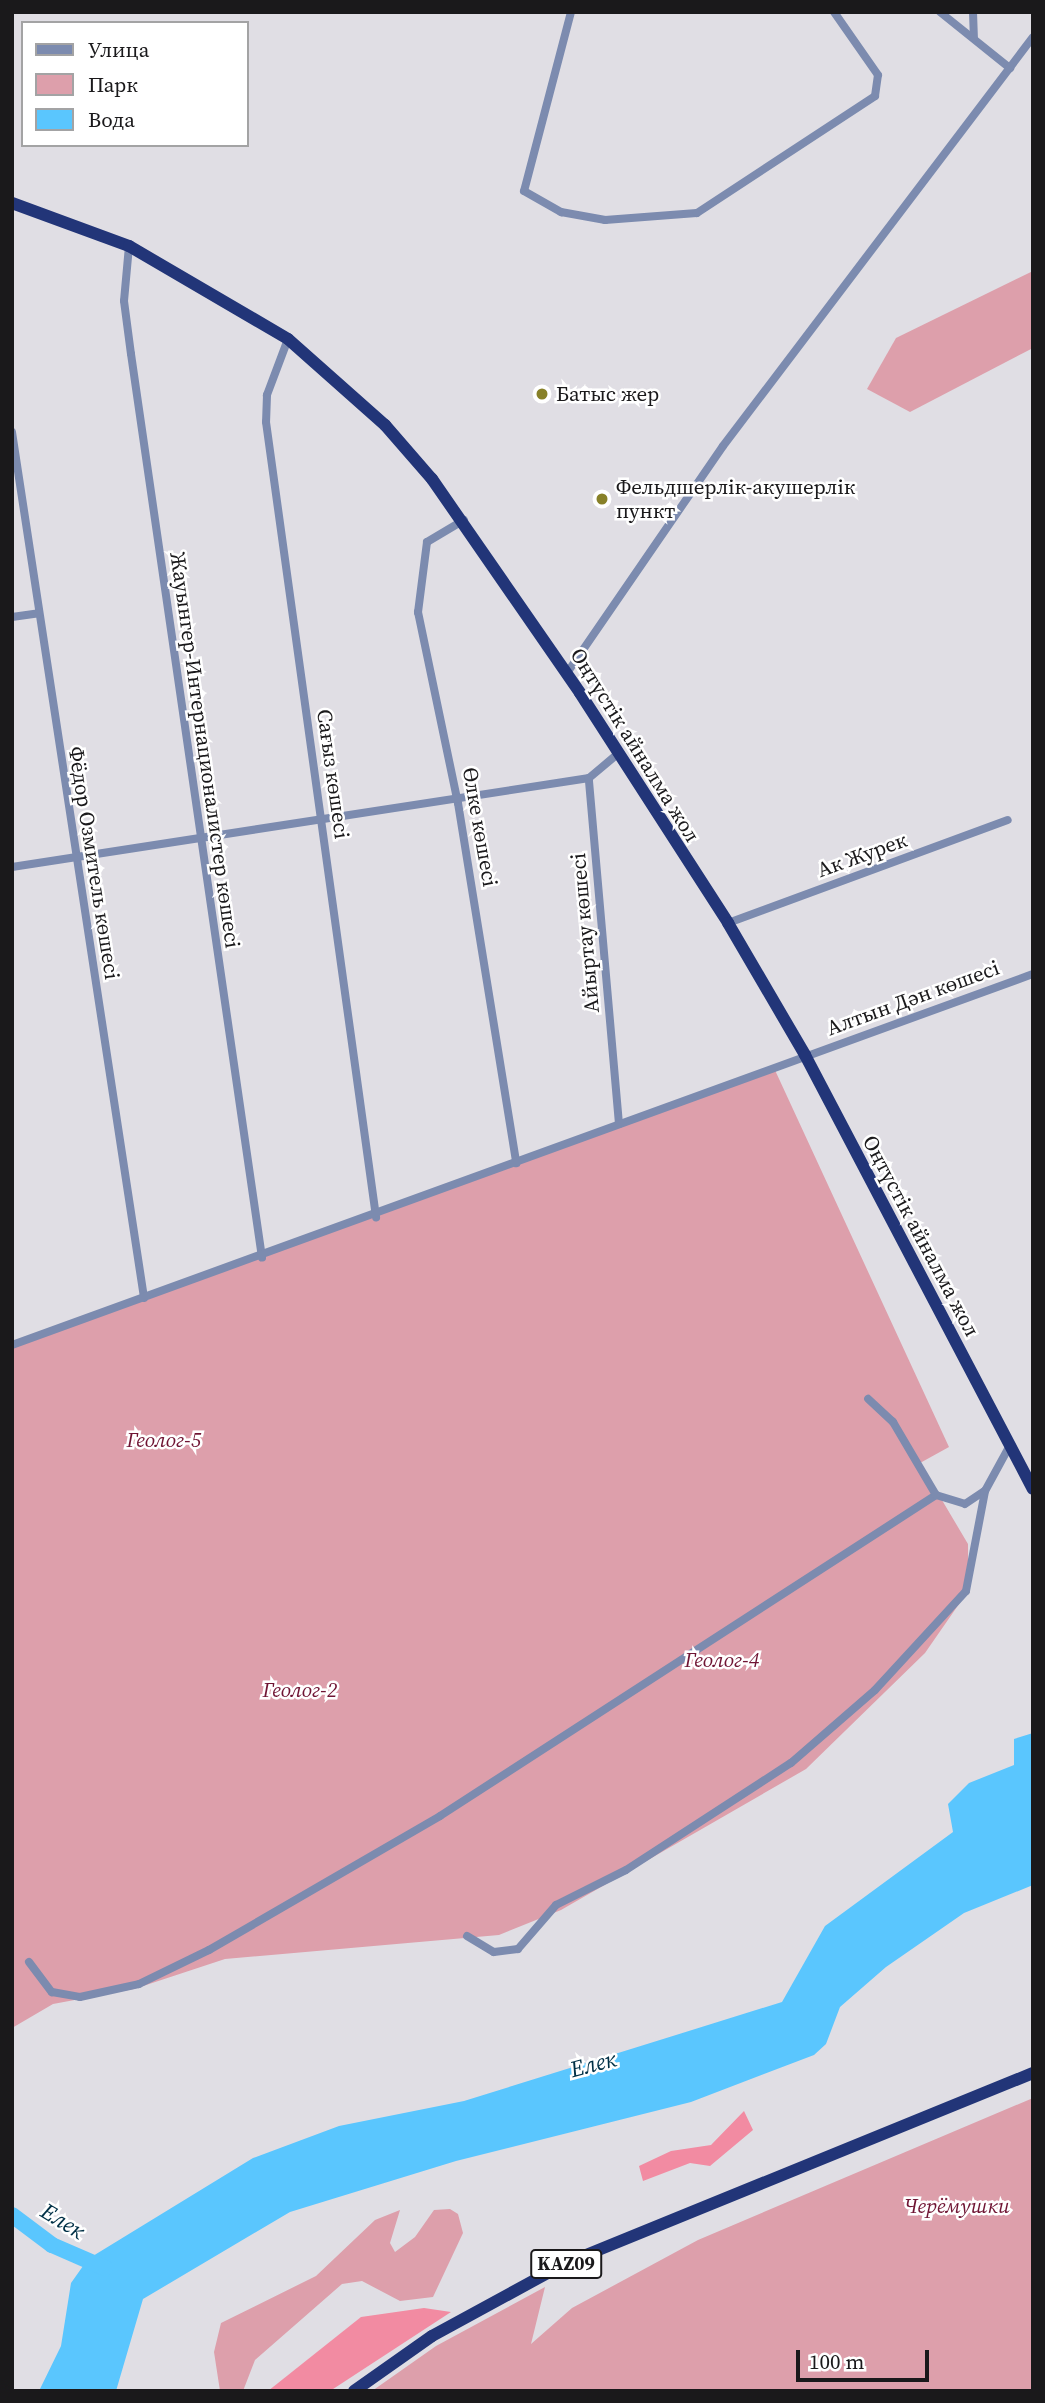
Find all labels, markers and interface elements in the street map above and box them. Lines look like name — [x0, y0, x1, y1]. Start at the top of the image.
legend — [21, 21, 248, 147]
text: Улица — [88, 35, 149, 64]
text: Парк — [88, 70, 138, 99]
text: Вода — [88, 105, 135, 134]
place label: Батыс жер — [556, 381, 659, 407]
marker: Батыс жер — [534, 386, 550, 402]
place label: Фельдшерлік-акушерлік пункт — [616, 474, 855, 524]
marker: Фельдшерлік-акушерлік пункт — [594, 491, 610, 507]
street label: Жауынгер-Интернационалистер көшесі — [165, 550, 245, 950]
street label: Оңтүстік айналма жол — [565, 643, 705, 847]
street label: Сағыз көшесі — [311, 708, 355, 840]
street label: Фёдор Озмитель көшесі — [63, 745, 125, 981]
street label: Өлке көшесі — [457, 765, 503, 889]
street label: Ак Журек — [814, 827, 910, 883]
street label: Айыртау көшесі — [565, 852, 605, 1014]
street label: Алтын Дән көшесі — [823, 955, 1003, 1041]
street label: Оңтүстік айналма жол — [857, 1131, 985, 1341]
park label: Геолог-5 — [126, 1427, 202, 1453]
park label: Геолог-4 — [684, 1647, 760, 1673]
park label: Геолог-2 — [262, 1677, 338, 1703]
water label: Елек — [567, 2045, 619, 2083]
park label: Черёмушки — [904, 2193, 1010, 2219]
water label: Елек — [36, 2197, 90, 2245]
road number: KAZ09 — [529, 2248, 603, 2280]
scale bar — [800, 2336, 933, 2380]
text: 100 m — [809, 2347, 864, 2376]

